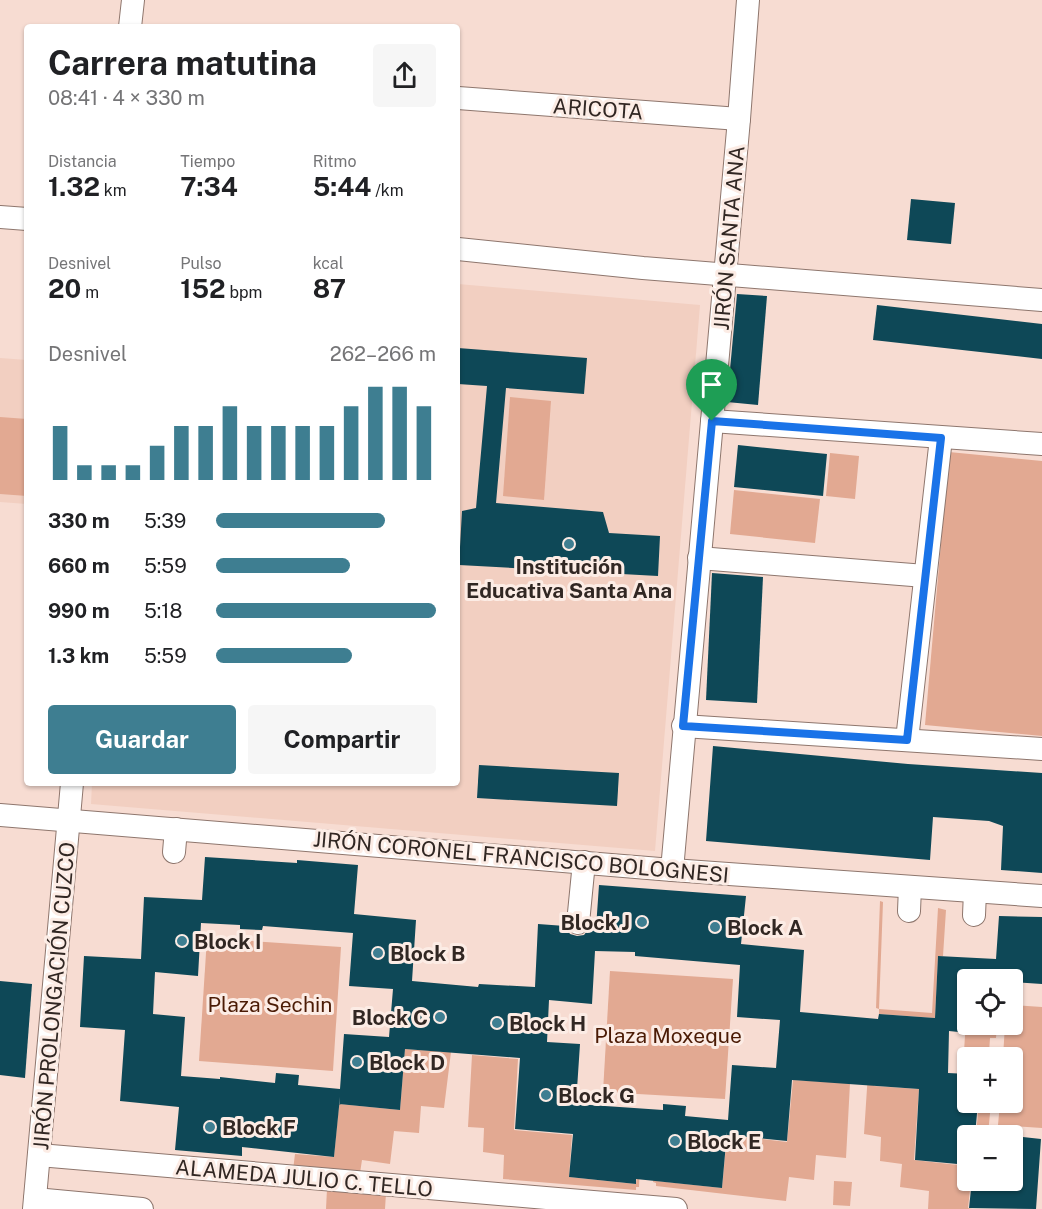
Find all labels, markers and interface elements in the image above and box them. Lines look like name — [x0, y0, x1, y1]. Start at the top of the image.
text: Carrera matutina — [48, 44, 317, 82]
button: share — [373, 44, 436, 107]
text: 08:41 · 4 × 330 m — [48, 86, 205, 110]
street label: ARICOTA — [552, 93, 644, 125]
street label: JIRÓN SANTA ANA — [708, 145, 750, 331]
text: Distancia — [48, 152, 117, 171]
text: Tiempo — [180, 152, 235, 171]
text: Ritmo — [313, 152, 356, 171]
text: 1.32 — [48, 171, 100, 202]
text: 7:34 — [180, 171, 238, 202]
text: 5:44 — [313, 171, 371, 202]
text: km — [100, 181, 127, 200]
text: /km — [371, 181, 404, 200]
text: Desnivel — [48, 254, 111, 273]
text: Pulso — [180, 254, 222, 273]
text: kcal — [313, 254, 344, 273]
text: 20 — [48, 273, 81, 304]
text: 152 — [180, 273, 226, 304]
text: 87 — [313, 273, 346, 304]
text: m — [81, 283, 99, 302]
text: bpm — [226, 283, 262, 302]
text: Desnivel — [48, 342, 127, 366]
text: 262–266 m — [330, 342, 436, 366]
pin — [686, 359, 737, 421]
icon: arrive — [695, 368, 728, 401]
text: 330 m — [48, 509, 110, 533]
text: 5:39 — [144, 509, 186, 533]
marker: Institución Educativa Santa Ana — [562, 537, 576, 551]
text: 660 m — [48, 554, 110, 578]
text: 5:59 — [144, 554, 187, 578]
place label: Institución Educativa Santa Ana — [466, 554, 672, 603]
text: 990 m — [48, 599, 110, 623]
text: 5:18 — [144, 599, 182, 623]
text: 1.3 km — [48, 644, 109, 668]
text: 5:59 — [144, 644, 187, 668]
button: Guardar — [48, 705, 236, 774]
button: Compartir — [248, 705, 436, 774]
street label: JIRÓN CORONEL FRANCISCO BOLOGNESI — [312, 826, 730, 888]
street label: JIRÓN PROLONGACIÓN CUZCO — [28, 841, 80, 1151]
place label: Block J — [560, 910, 630, 935]
marker: Block J — [635, 915, 649, 929]
place label: Block A — [727, 915, 803, 940]
marker: Block A — [708, 920, 722, 934]
place label: Block I — [194, 929, 262, 954]
marker: Block I — [175, 934, 189, 948]
place label: Block B — [390, 941, 465, 966]
marker: Block B — [371, 946, 385, 960]
map controls — [957, 969, 1023, 1191]
button: locate — [957, 969, 1023, 1035]
park label: Plaza Sechin — [208, 992, 332, 1017]
place label: Block C — [352, 1005, 428, 1030]
marker: Block C — [433, 1010, 447, 1024]
place label: Block H — [509, 1011, 586, 1036]
marker: Block H — [490, 1016, 504, 1030]
park label: Plaza Moxeque — [594, 1023, 742, 1048]
button: + — [957, 1047, 1023, 1113]
place label: Block D — [369, 1050, 445, 1075]
marker: Block D — [350, 1055, 364, 1069]
place label: Block G — [558, 1083, 635, 1108]
marker: Block G — [539, 1088, 553, 1102]
place label: Block F — [222, 1115, 296, 1140]
marker: Block F — [203, 1120, 217, 1134]
button: − — [957, 1125, 1023, 1191]
place label: Block E — [687, 1129, 761, 1154]
marker: Block E — [668, 1134, 682, 1148]
street label: ALAMEDA JULIO C. TELLO — [174, 1154, 434, 1202]

